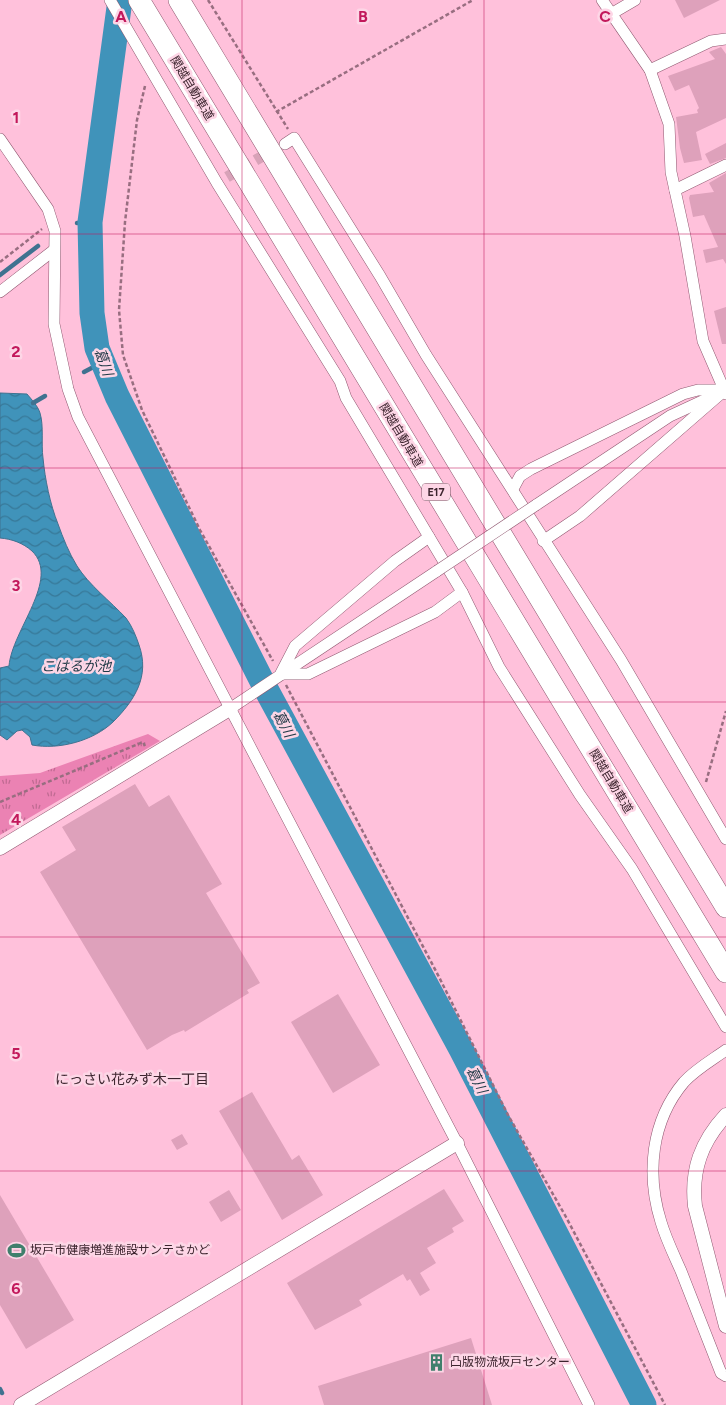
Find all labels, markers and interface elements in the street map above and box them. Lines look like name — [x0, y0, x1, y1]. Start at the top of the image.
text: A — [115, 7, 127, 26]
text: B — [358, 7, 368, 26]
text: C — [599, 7, 611, 26]
street label: 関越自動車道 — [167, 54, 217, 122]
text: 1 — [13, 108, 19, 127]
text: 2 — [11, 342, 21, 361]
water label: 葛川 — [91, 346, 117, 380]
street label: 関越自動車道 — [376, 401, 426, 469]
road number: E17 — [422, 484, 450, 501]
text: 3 — [12, 576, 21, 595]
water label: こはるが池 — [41, 658, 113, 675]
water label: 葛川 — [269, 708, 299, 742]
street label: 関越自動車道 — [586, 747, 636, 815]
text: 4 — [11, 810, 21, 829]
text: 5 — [11, 1044, 21, 1063]
water label: 葛川 — [463, 1064, 491, 1098]
district label: にっさい花みず木一丁目 — [55, 1071, 209, 1088]
sports icon: 坂戸市健康増進施設サンテさかど — [6, 1240, 26, 1260]
place label: 坂戸市健康増進施設サンテさかど — [30, 1243, 210, 1257]
text: 6 — [11, 1279, 21, 1298]
building icon: 凸版物流坂戸センター — [426, 1352, 446, 1372]
place label: 凸版物流坂戸センター — [450, 1355, 570, 1369]

